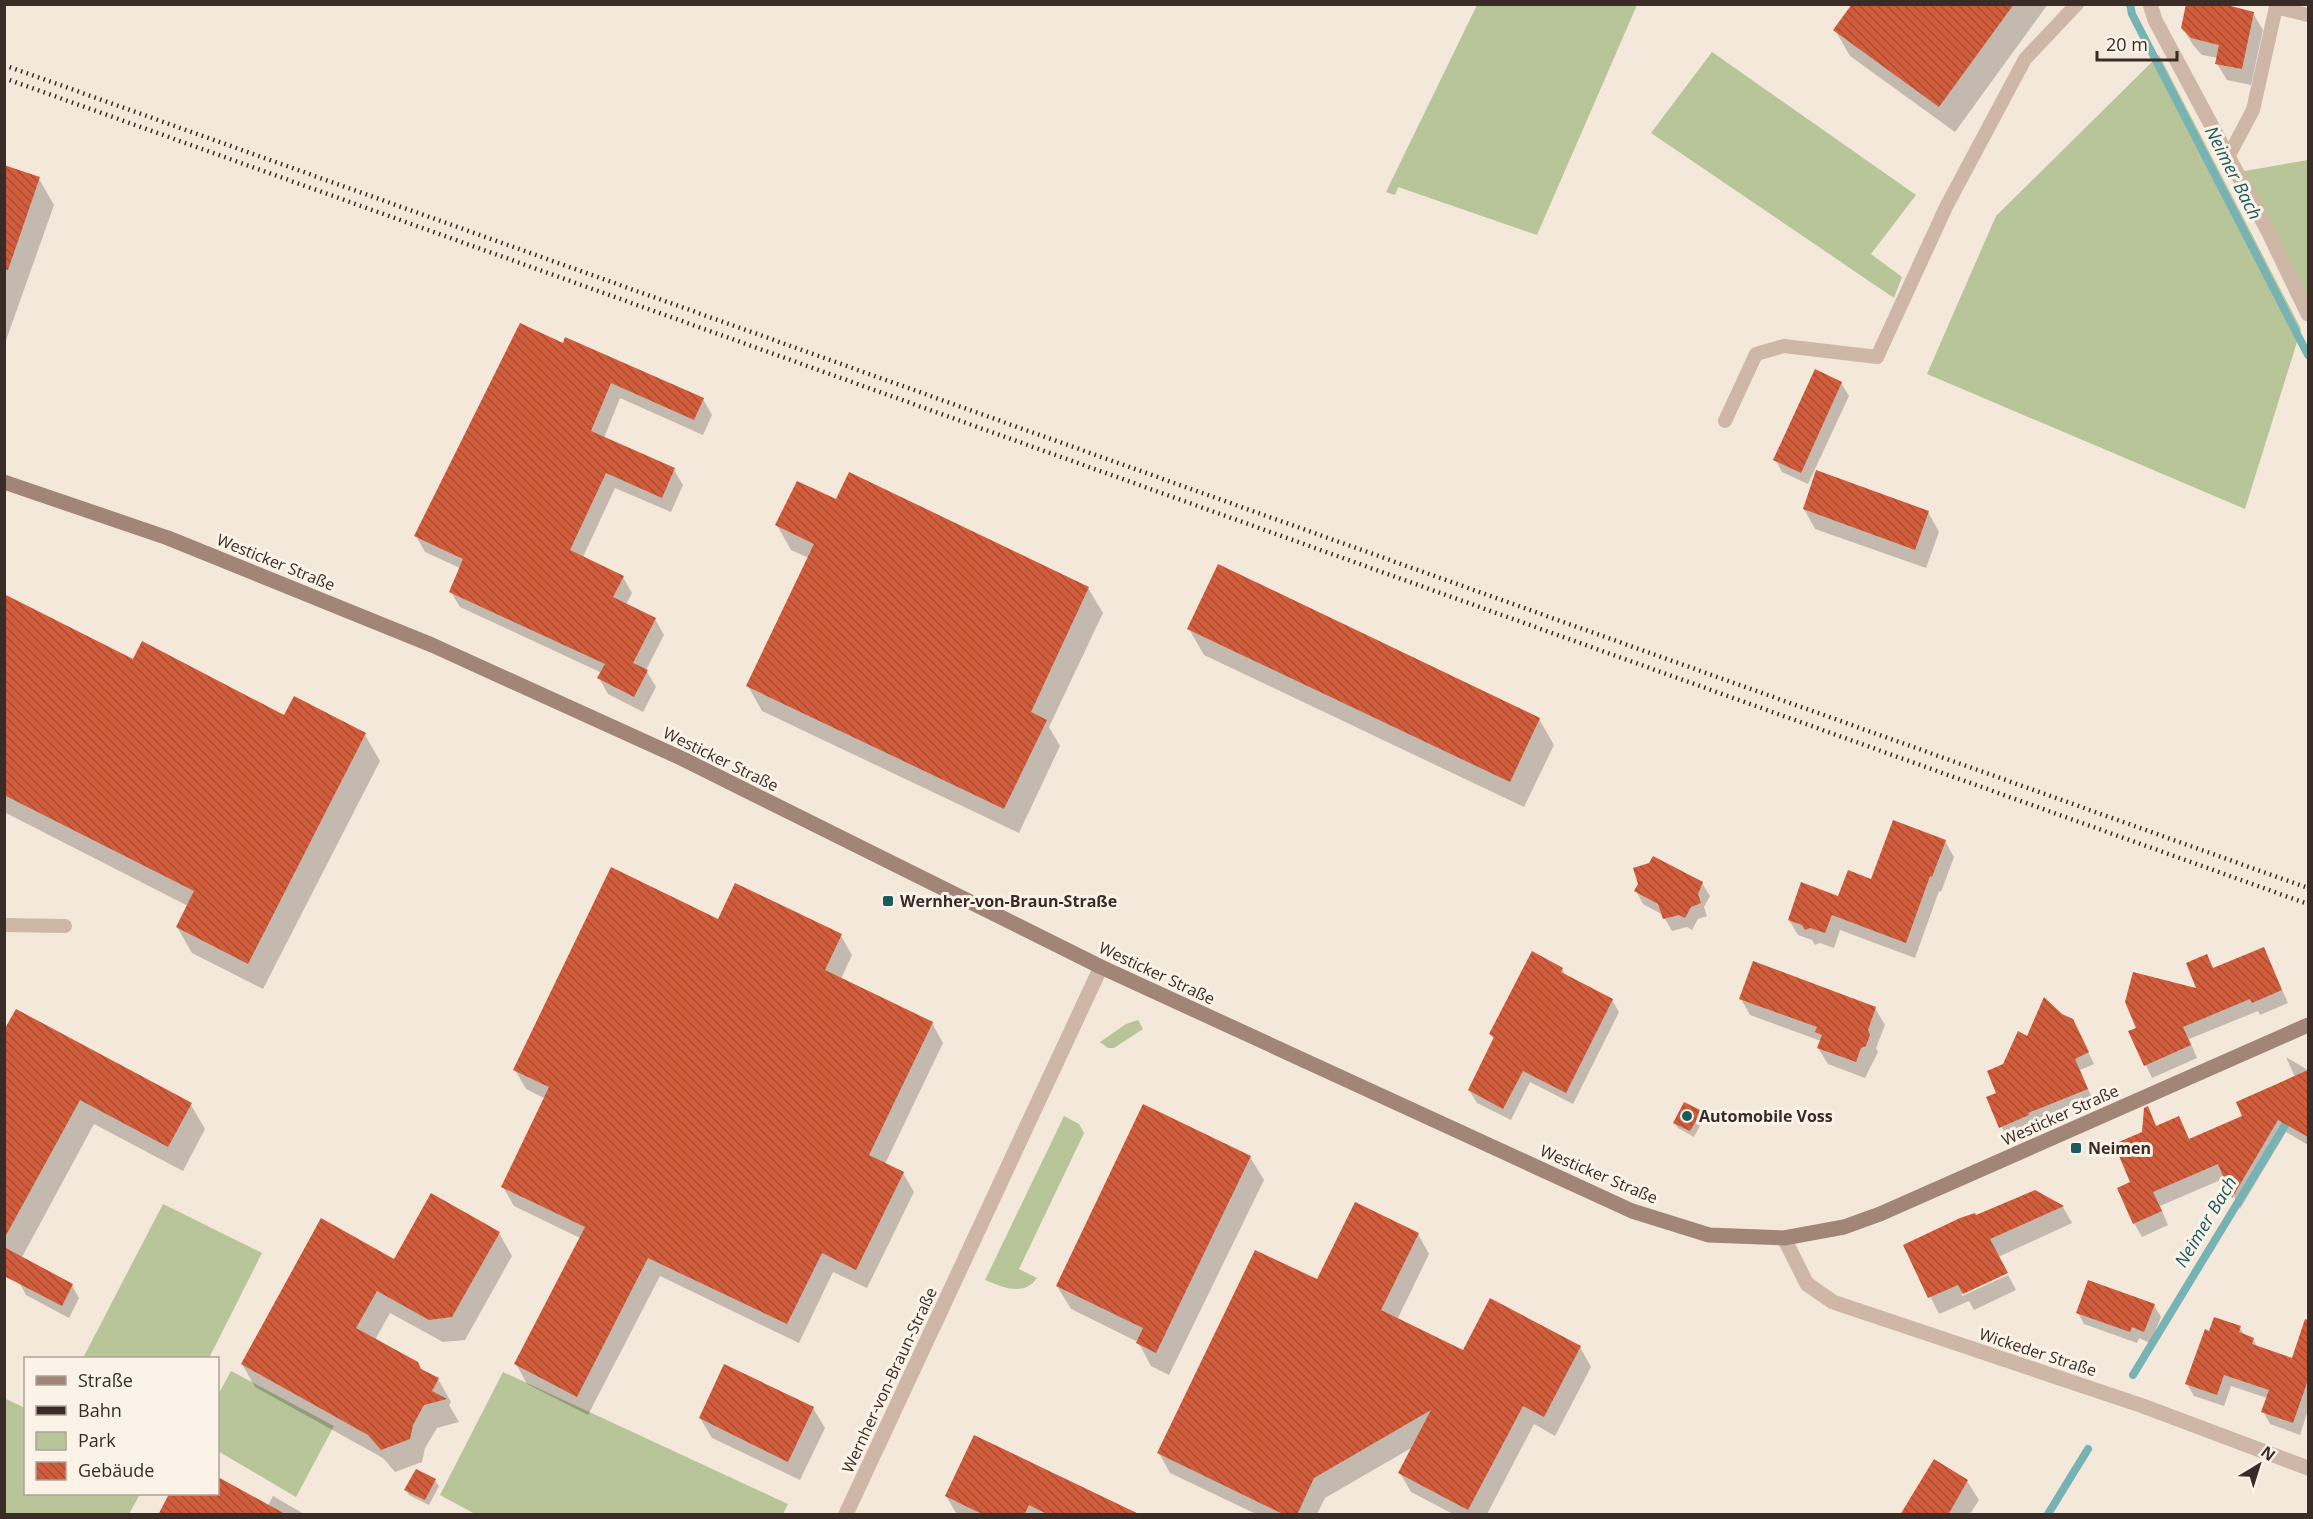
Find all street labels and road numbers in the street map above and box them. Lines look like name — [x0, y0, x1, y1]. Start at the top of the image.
street label: Westicker Straße — [214, 528, 338, 596]
street label: Westicker Straße — [660, 722, 782, 796]
street label: Westicker Straße — [1095, 936, 1219, 1010]
street label: Westicker Straße — [1998, 1079, 2122, 1151]
street label: Westicker Straße — [1537, 1139, 1661, 1209]
street label: Wernher-von-Braun-Straße — [836, 1284, 942, 1476]
street label: Wickeder Straße — [1976, 1323, 2100, 1381]

